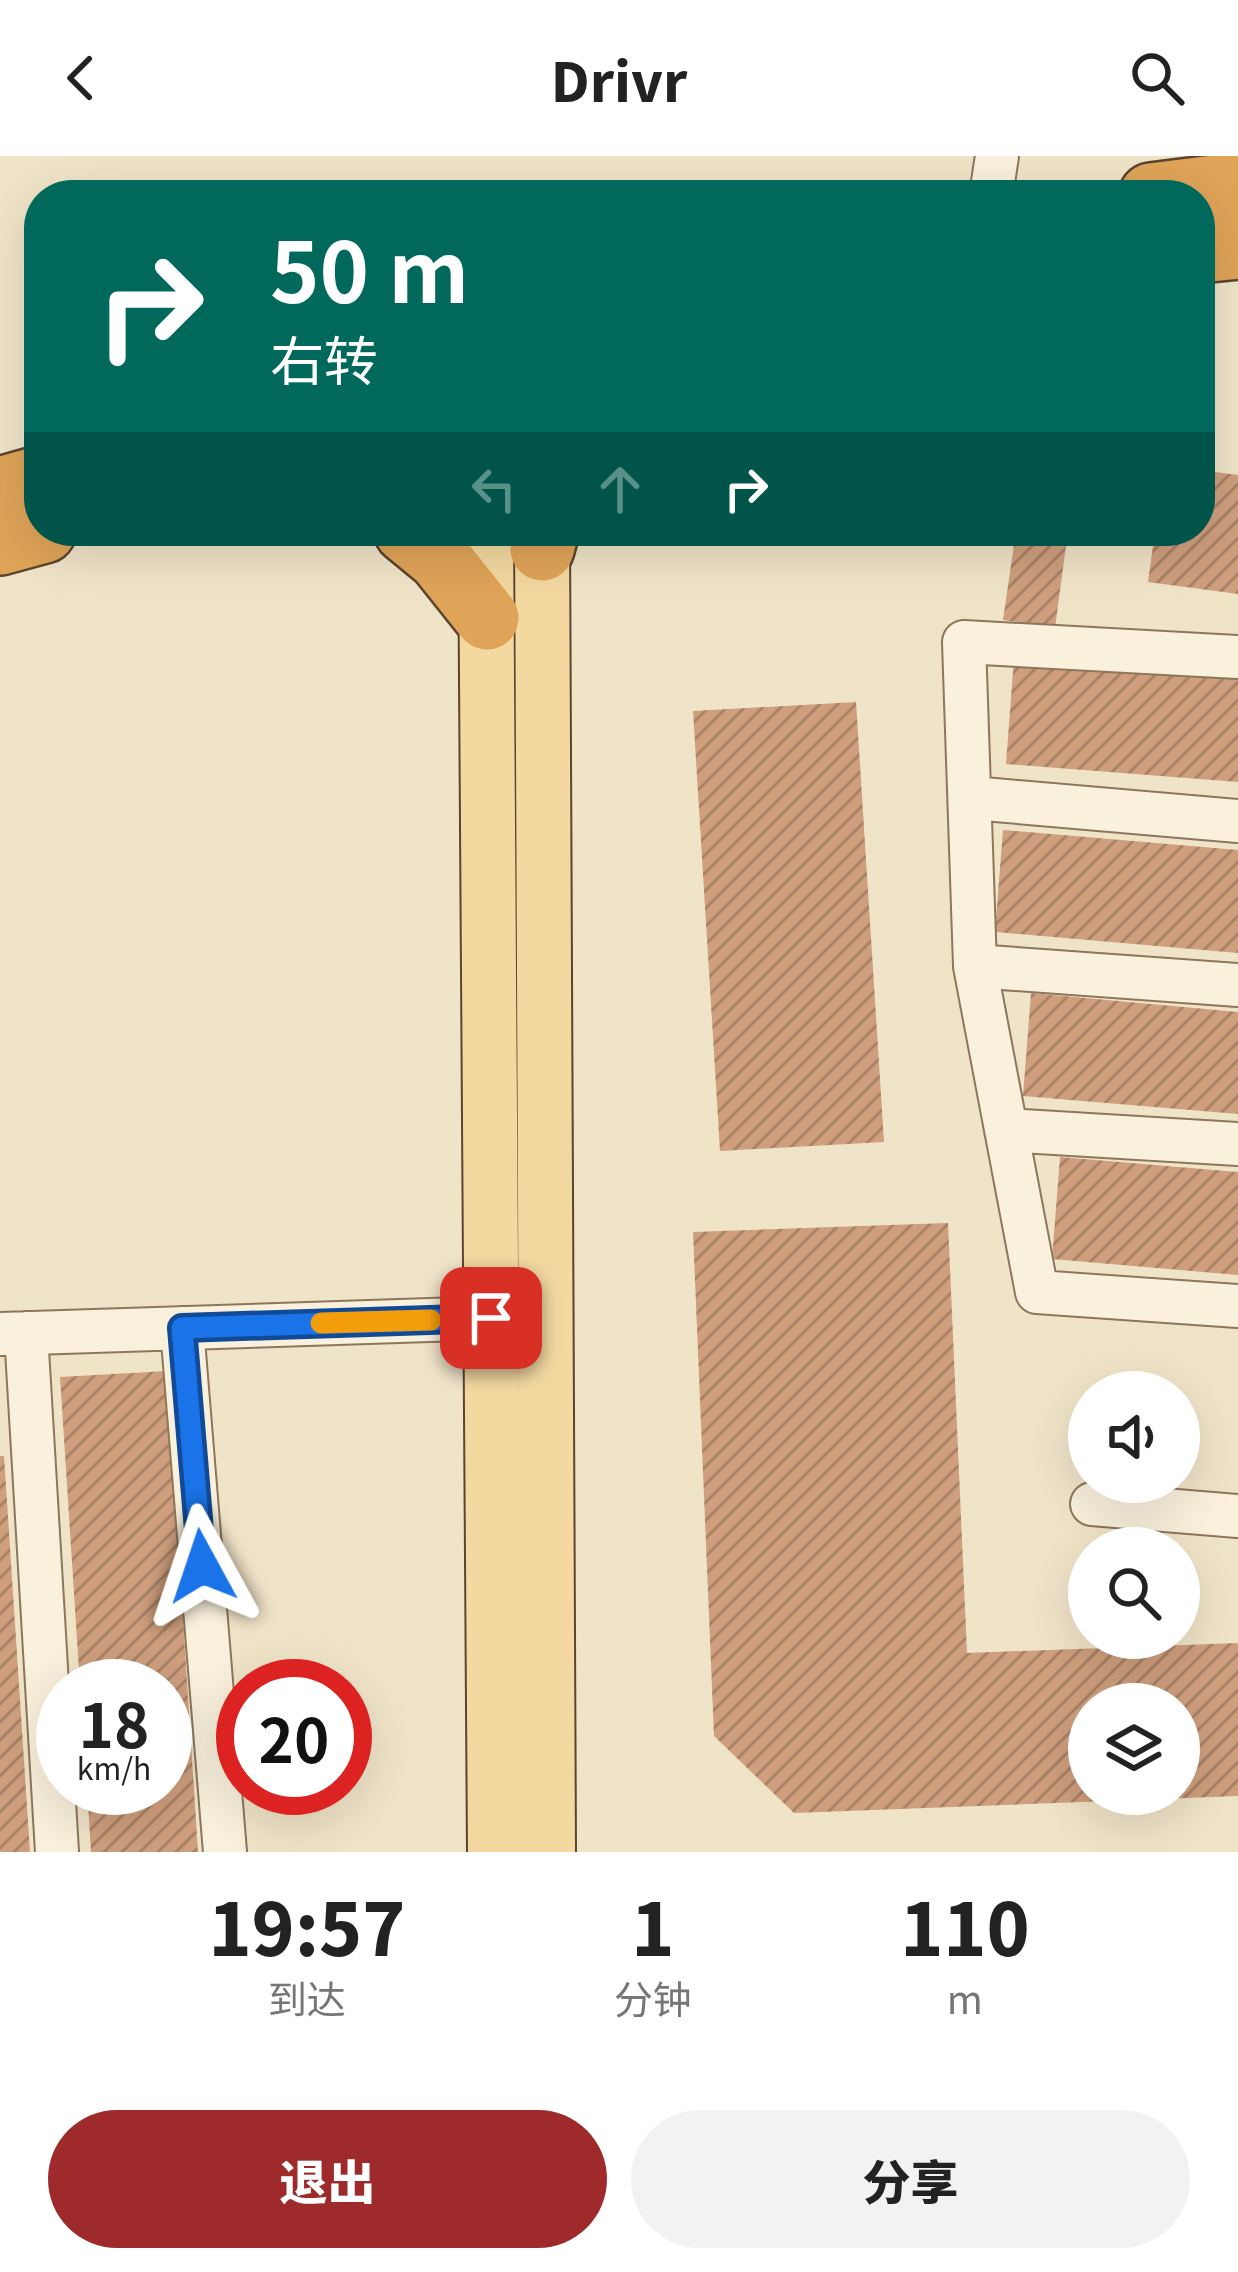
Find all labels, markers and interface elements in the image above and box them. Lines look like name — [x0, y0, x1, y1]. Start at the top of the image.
text: Drivr — [551, 39, 687, 118]
icon: back — [48, 45, 114, 111]
icon: search — [1124, 45, 1190, 111]
text: 50 m — [270, 206, 469, 327]
icon: right — [72, 228, 228, 384]
text: 右转 — [270, 318, 378, 397]
icon: left — [461, 456, 527, 522]
icon: ahead — [587, 456, 653, 522]
icon: right — [713, 456, 779, 522]
pin — [440, 1267, 542, 1369]
icon: arrive — [458, 1285, 524, 1351]
map controls — [1068, 1371, 1200, 1815]
button: sound — [1068, 1371, 1200, 1503]
position arrow — [139, 1503, 265, 1629]
button: search — [1068, 1527, 1200, 1659]
speed limit sign: 20 — [216, 1659, 372, 1815]
text: 18 — [79, 1678, 149, 1765]
button: layers — [1068, 1683, 1200, 1815]
text: km/h — [77, 1745, 151, 1789]
text: 19:57 — [208, 1872, 405, 1977]
text: 1 — [631, 1872, 674, 1977]
text: 110 — [900, 1872, 1030, 1977]
text: 到达 — [268, 1969, 346, 2025]
text: 分钟 — [614, 1969, 692, 2025]
text: m — [947, 1969, 983, 2025]
button: 退出 — [48, 2110, 607, 2248]
button: 分享 — [631, 2110, 1190, 2248]

